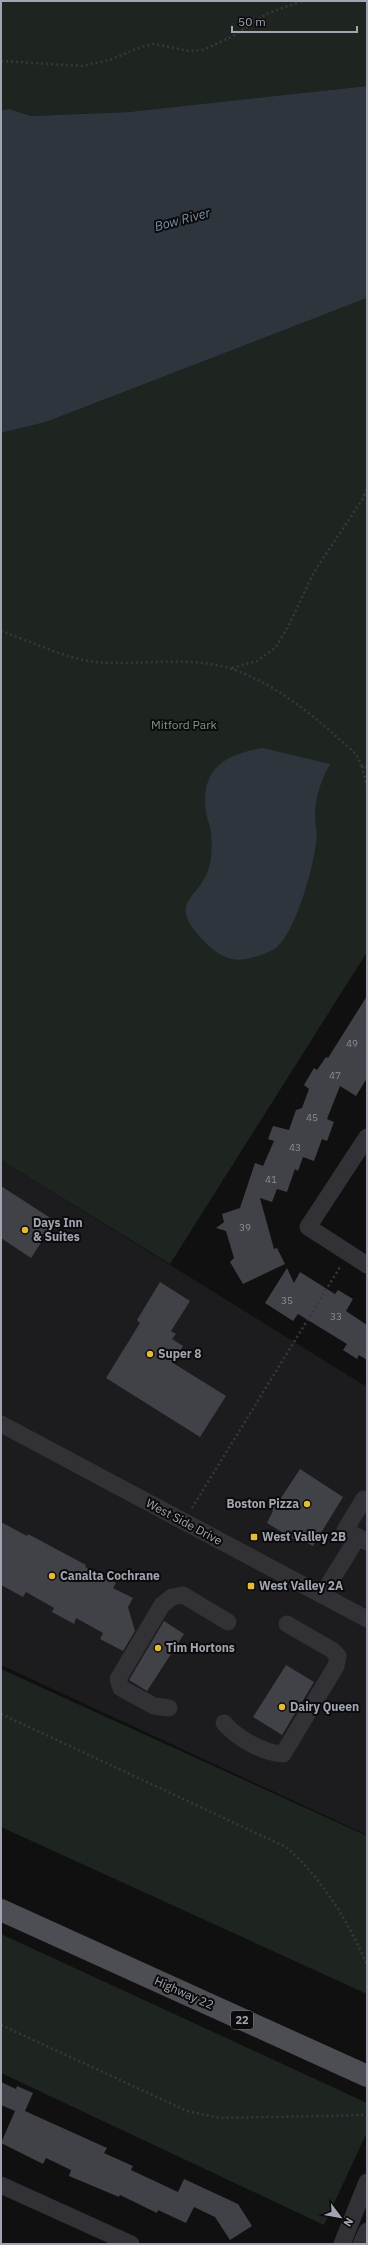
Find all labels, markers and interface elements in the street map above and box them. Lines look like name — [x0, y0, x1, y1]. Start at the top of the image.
scale bar — [232, 8, 357, 34]
text: 50 m — [238, 14, 266, 29]
water label: Bow River — [153, 204, 213, 235]
park label: Mitford Park — [151, 717, 218, 732]
house number: 49 — [346, 1037, 358, 1050]
house number: 47 — [329, 1069, 341, 1082]
house number: 45 — [306, 1111, 318, 1124]
house number: 43 — [289, 1141, 301, 1154]
house number: 41 — [265, 1173, 277, 1186]
place label: Days Inn & Suites — [33, 1215, 83, 1244]
house number: 39 — [239, 1221, 251, 1234]
marker: Days Inn & Suites — [20, 1225, 30, 1235]
house number: 35 — [281, 1294, 293, 1307]
house number: 33 — [330, 1310, 342, 1323]
place label: Super 8 — [158, 1346, 202, 1361]
marker: Super 8 — [145, 1349, 155, 1359]
street label: West Side Drive — [144, 1495, 225, 1548]
place label: Boston Pizza — [226, 1496, 299, 1511]
marker: Boston Pizza — [302, 1499, 312, 1509]
place label: West Valley 2B — [262, 1529, 346, 1544]
marker: West Valley 2B — [249, 1532, 259, 1542]
place label: Canalta Cochrane — [60, 1568, 160, 1583]
marker: Canalta Cochrane — [47, 1571, 57, 1581]
place label: West Valley 2A — [259, 1578, 343, 1593]
marker: West Valley 2A — [246, 1581, 256, 1591]
place label: Tim Hortons — [166, 1640, 235, 1655]
marker: Tim Hortons — [153, 1643, 163, 1653]
place label: Dairy Queen — [290, 1699, 359, 1714]
marker: Dairy Queen — [277, 1702, 287, 1712]
street label: Highway 22 — [152, 1973, 216, 2012]
road number: 22 — [231, 2011, 253, 2029]
north arrow — [320, 2197, 360, 2237]
text: N — [340, 2215, 357, 2229]

